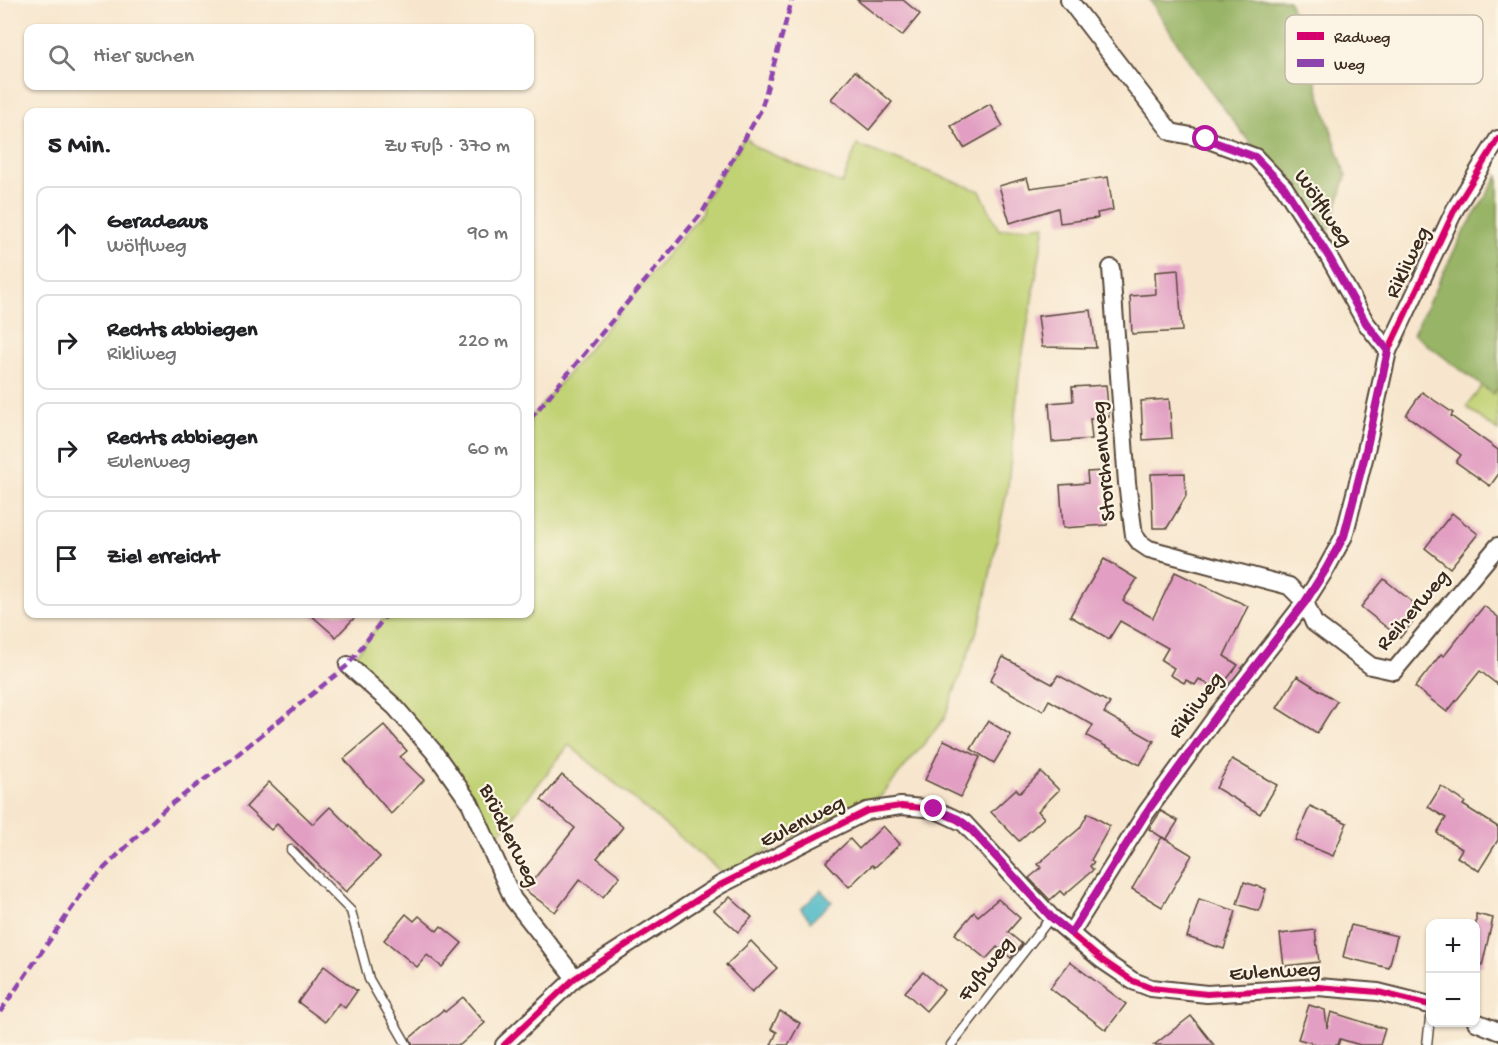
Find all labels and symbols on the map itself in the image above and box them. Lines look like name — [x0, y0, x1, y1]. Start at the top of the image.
legend — [1285, 15, 1483, 84]
text: Radweg — [1334, 30, 1390, 49]
text: Weg — [1334, 57, 1365, 76]
route start — [1192, 125, 1218, 151]
street label: Wölflweg — [1287, 165, 1357, 253]
street label: Rikliweg — [1381, 223, 1437, 303]
street label: Storchenweg — [1087, 400, 1123, 522]
street label: Reiherweg — [1372, 565, 1456, 657]
street label: Rikliweg — [1164, 668, 1230, 744]
street label: Brücklerweg — [471, 779, 544, 892]
street label: Eulenweg — [756, 791, 850, 855]
route end — [920, 795, 946, 821]
street label: Fußweg — [953, 932, 1021, 1009]
street label: Eulenweg — [1229, 958, 1321, 988]

